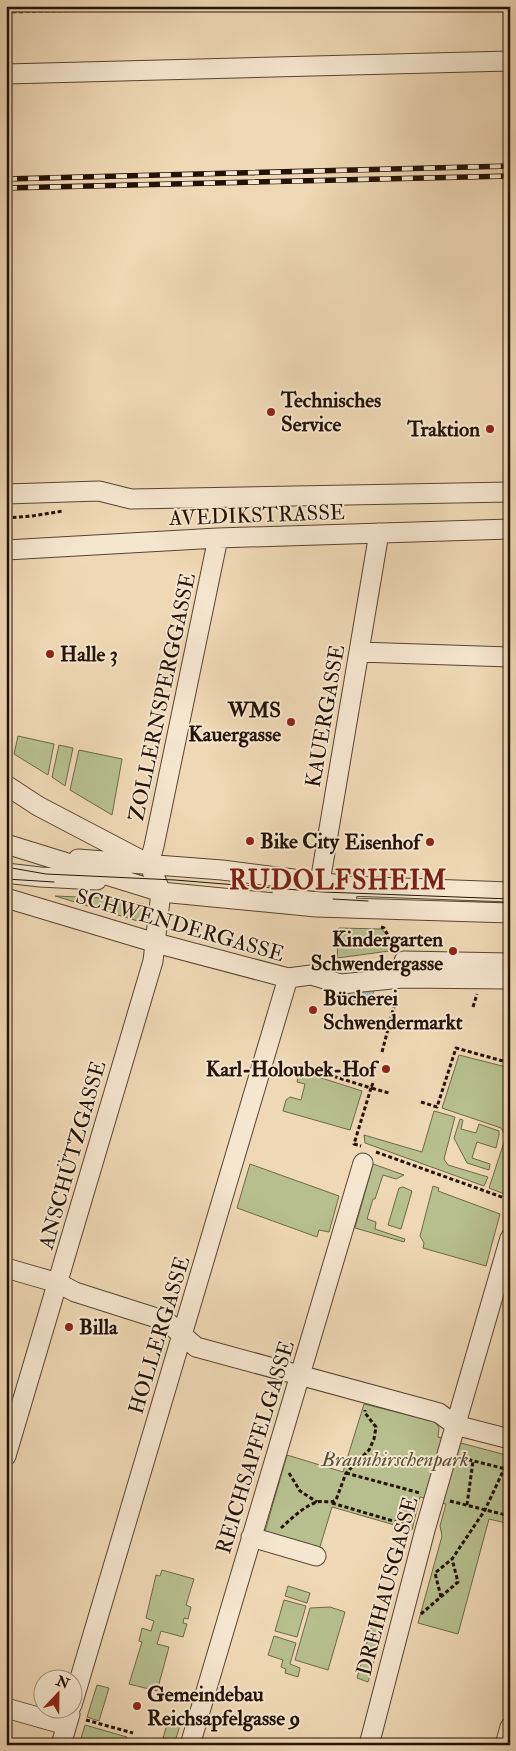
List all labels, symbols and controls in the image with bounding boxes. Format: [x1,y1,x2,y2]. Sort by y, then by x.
place label: Technisches Service [280,387,381,438]
marker: Technisches Service [265,406,277,418]
place label: Traktion [406,416,480,443]
marker: Traktion [484,423,496,435]
street label: AVEDIKSTRASSE [168,499,345,532]
street label: ZOLLERNSPERGGASSE [123,571,202,824]
place label: Halle 3 [60,641,118,668]
street label: KAUERGASSE [300,643,351,789]
marker: Halle 3 [44,648,56,660]
place label: WMS Kauergasse [188,697,281,748]
marker: WMS Kauergasse [285,716,297,728]
place label: Bike City [260,828,340,855]
place label: Eisenhof [345,829,423,856]
marker: Bike City [244,835,256,847]
marker: Eisenhof [424,836,436,848]
district label: RUDOLFSHEIM [229,865,447,897]
street label: SCHWENDERGASSE [72,883,287,968]
place label: Kindergarten Schwendergasse [311,926,443,977]
marker: Kindergarten Schwendergasse [447,945,459,957]
place label: Bücherei Schwendermarkt [323,985,463,1036]
marker: Bücherei Schwendermarkt [307,1004,319,1016]
place label: Karl-Holoubek-Hof [206,1056,379,1083]
street label: ANSCHÜTZGASSE [32,1058,112,1253]
marker: Karl-Holoubek-Hof [380,1063,392,1075]
street label: HOLLERGASSE [123,1253,196,1417]
place label: Billa [79,1314,119,1341]
marker: Billa [63,1321,75,1333]
street label: REICHSAPFELGASSE [210,1337,301,1557]
park label: Braunhirschenpark [320,1446,469,1473]
street label: DREIHAUSGASSE [351,1494,424,1679]
north arrow [32,1668,82,1718]
text: N [53,1672,72,1693]
place label: Gemeindebau Reichsapfelgasse 9 [147,1681,300,1732]
marker: Gemeindebau Reichsapfelgasse 9 [131,1700,143,1712]

